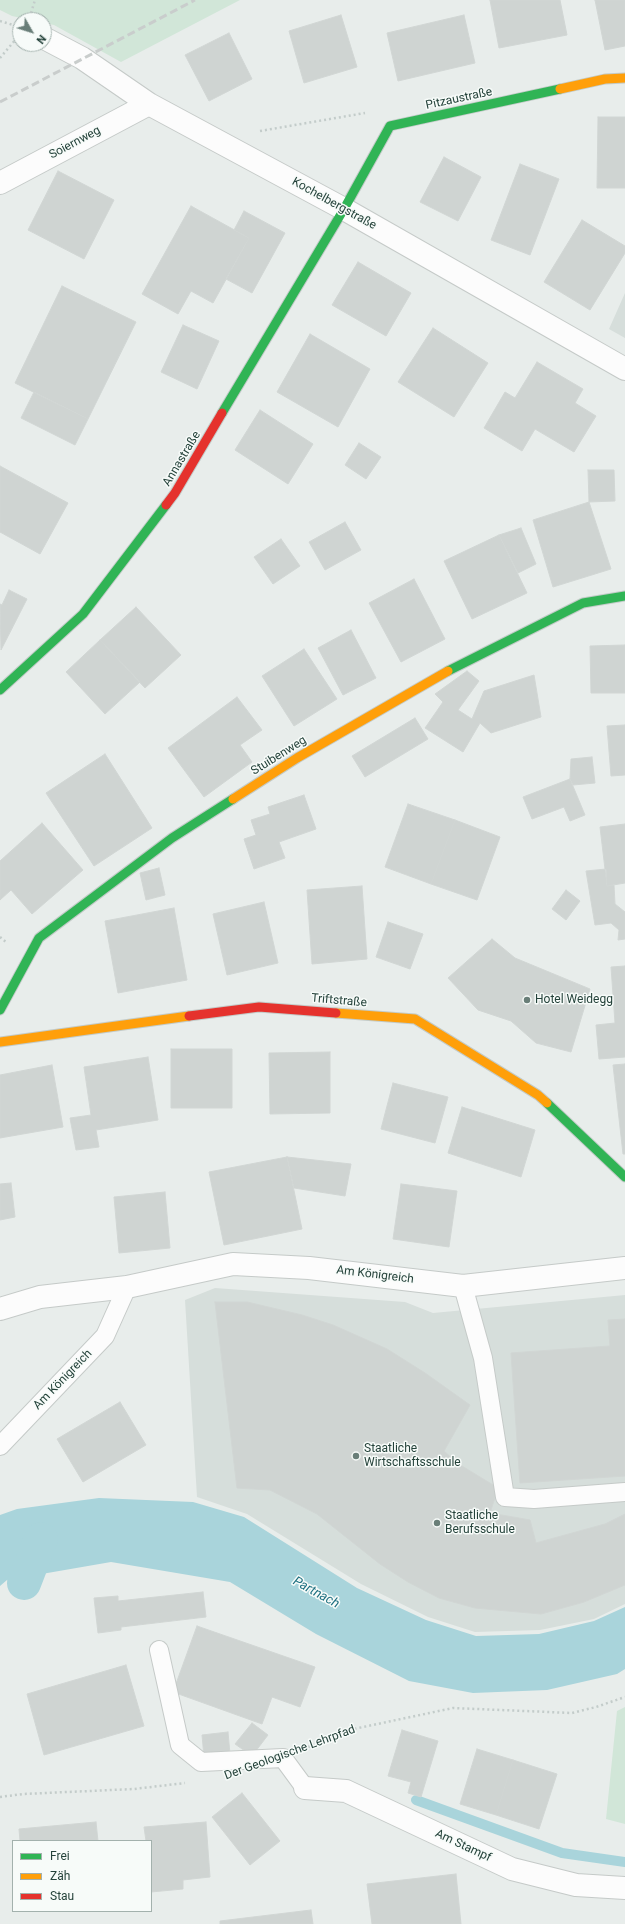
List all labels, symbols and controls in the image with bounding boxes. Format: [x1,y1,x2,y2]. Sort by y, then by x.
north arrow [12,12,52,52]
text: N [33,32,48,46]
street label: Pitzaustraße [424,85,494,113]
street label: Soiernweg [47,123,103,163]
street label: Kochelbergstraße [289,175,379,233]
street label: Annastraße [160,429,204,489]
street label: Stuibenweg [249,733,309,779]
street label: Triftstraße [311,991,367,1011]
place label: Hotel Weidegg [535,993,613,1007]
marker: Hotel Weidegg [522,995,532,1005]
street label: Am Königreich [335,1263,415,1287]
street label: Am Königreich [31,1347,95,1413]
place label: Staatliche Wirtschaftsschule [364,1442,461,1470]
marker: Staatliche Wirtschaftsschule [351,1451,361,1461]
place label: Staatliche Berufsschule [445,1509,515,1537]
marker: Staatliche Berufsschule [432,1518,442,1528]
water label: Partnach [290,1574,342,1612]
street label: Der Geologische Lehrpfad [223,1723,357,1783]
street label: Am Stampf [433,1827,493,1865]
legend [12,1840,152,1912]
text: Frei [50,1849,70,1863]
text: Zäh [50,1869,70,1883]
text: Stau [50,1889,74,1903]

